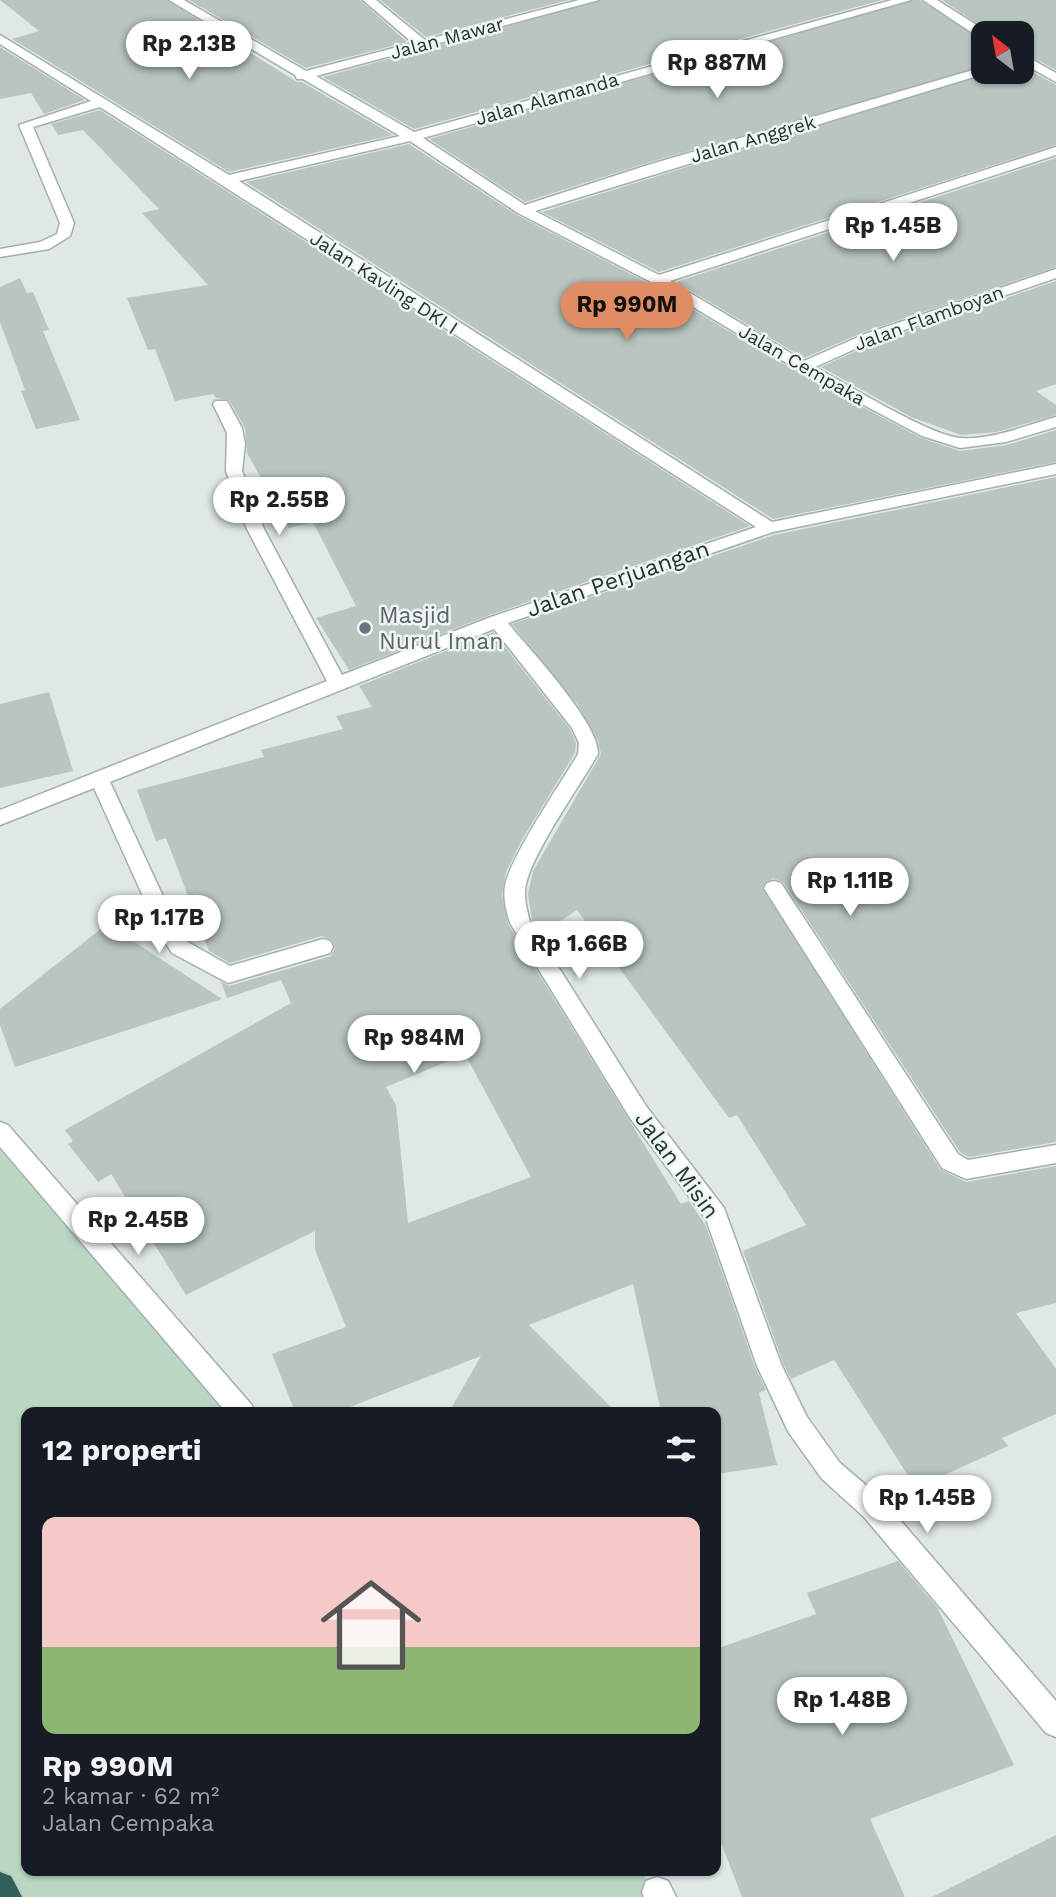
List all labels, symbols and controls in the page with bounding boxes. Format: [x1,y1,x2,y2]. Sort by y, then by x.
street label: Jalan Mawar [388,12,507,64]
north arrow [971,21,1034,84]
map controls [971,21,1034,84]
pin: Rp 2.13B [117,22,261,81]
text: Rp 2.13B [142,30,236,57]
pin: Rp 887M [652,41,782,100]
text: Rp 887M [667,49,767,76]
street label: Jalan Alamanda [473,68,621,130]
street label: Jalan Anggrek [688,110,818,168]
pin: Rp 1.45B [821,204,965,263]
text: Rp 1.45B [844,212,942,239]
street label: Jalan Kavling DKI I [306,227,462,339]
street label: Jalan Flamboyan [851,280,1007,356]
pin: Rp 990M [562,282,692,342]
text: Rp 990M [577,291,677,318]
street label: Jalan Cempaka [735,320,869,411]
pin: Rp 2.55B [207,477,351,537]
text: Rp 2.55B [229,486,329,513]
street label: Jalan Perjuangan [523,535,713,623]
place label: Masjid Nurul Iman [379,602,503,655]
marker: Masjid Nurul Iman [357,620,373,636]
pin: Rp 1.11B [778,858,922,918]
text: Rp 1.11B [807,867,893,894]
pin: Rp 1.17B [87,895,231,955]
text: Rp 1.17B [114,904,204,931]
pin: Rp 1.66B [507,922,651,981]
text: Rp 1.66B [530,930,628,957]
pin: Rp 984M [349,1016,479,1075]
text: Rp 984M [363,1024,465,1051]
street label: Jalan Misin [629,1106,725,1224]
pin: Rp 2.45B [66,1198,210,1257]
text: Rp 2.45B [87,1206,189,1233]
icon: filters [662,1430,700,1468]
text: 12 properti [42,1432,201,1467]
pin: Rp 1.45B [855,1476,999,1535]
text: Rp 1.45B [878,1484,976,1511]
icon: home [308,1562,434,1688]
pin: Rp 1.48B [770,1678,914,1737]
text: Rp 1.48B [793,1686,891,1713]
text: Rp 990M [42,1748,174,1783]
text: 2 kamar · 62 m² [42,1783,219,1810]
text: Jalan Cempaka [42,1810,214,1837]

